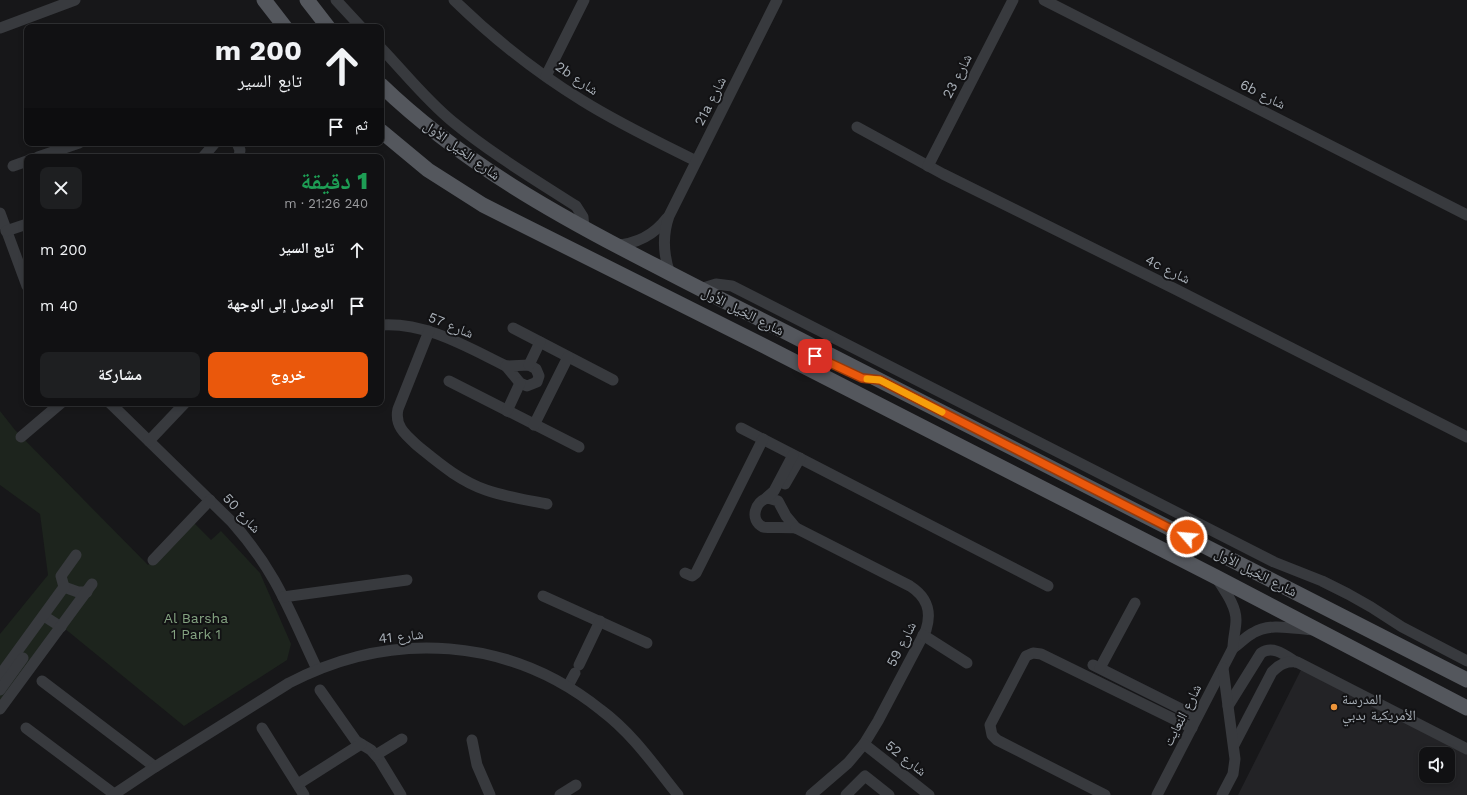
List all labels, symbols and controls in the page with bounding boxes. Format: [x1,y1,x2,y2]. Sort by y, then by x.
text: 200 m [215,34,302,67]
icon: ahead [316,40,368,92]
street label: شارع 23 [939,51,977,102]
street label: 2b شارع [551,58,602,100]
text: تابع السير [238,70,302,91]
street label: 21a شارع [691,74,731,129]
street label: 6b شارع [1237,76,1288,114]
icon: arrive [325,116,347,138]
text: ثم [355,116,368,134]
street label: شارع الخيل الأول [419,117,503,185]
button: close [40,167,82,209]
text: 1 دقيقة [300,167,368,195]
text: 240 m · 21:26 [284,196,368,211]
text: تابع السير [280,239,334,257]
icon: ahead [346,239,368,261]
text: 200 m [40,241,87,259]
street label: 4c شارع [1142,251,1193,288]
street label: شارع الخيل الأول [698,283,787,340]
text: الوصول إلى الوجهة [227,295,334,313]
icon: arrive [346,295,368,317]
text: 40 m [40,297,78,315]
street label: شارع 57 [425,309,476,343]
pin [798,339,832,373]
icon: arrive [804,345,826,367]
button: مشاركة [40,352,200,398]
button: خروج [208,352,368,398]
street label: شارع 50 [218,490,264,537]
position arrow [1166,516,1208,558]
street label: شارع الخيل الأول [1211,544,1300,601]
park label: Al Barsha 1 Park 1 [164,610,228,642]
street label: شارع 59 [883,619,921,670]
street label: شارع 41 [378,626,425,648]
street label: شارع النعايت [1160,681,1206,750]
place label: المدرسة الأمريكية بدبي [1342,691,1416,727]
marker: المدرسة الأمريكية بدبي [1329,702,1339,712]
street label: شارع 52 [881,737,930,781]
map controls [1419,747,1455,783]
button: sound [1419,747,1455,783]

